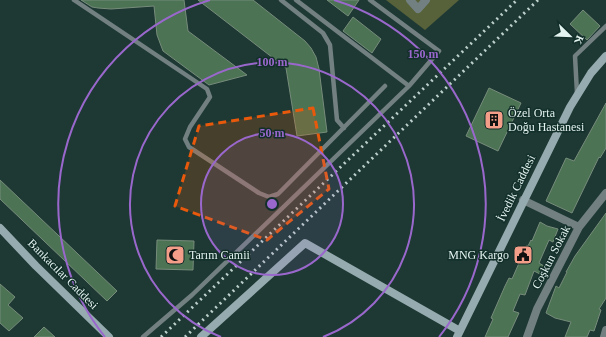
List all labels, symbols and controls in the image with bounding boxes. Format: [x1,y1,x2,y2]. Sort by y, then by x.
north arrow [550,16,590,56]
text: K [572,34,586,47]
text: 150 m [408,47,439,61]
text: 100 m [257,55,288,69]
place label: Özel Orta Doğu Hastanesi [508,106,585,134]
building icon: Özel Orta Doğu Hastanesi [483,109,505,131]
text: 50 m [260,126,285,140]
street label: İvedik Caddesi [494,152,538,224]
centre of rings [265,197,279,211]
street label: Coşkun Sokak [529,223,573,291]
street label: Bankacılar Caddesi [25,236,102,313]
mosque icon: Tarım Camii [164,244,186,266]
public building icon: MNG Kargo [512,244,534,266]
place label: Tarım Camii [189,248,250,262]
place label: MNG Kargo [448,248,509,262]

